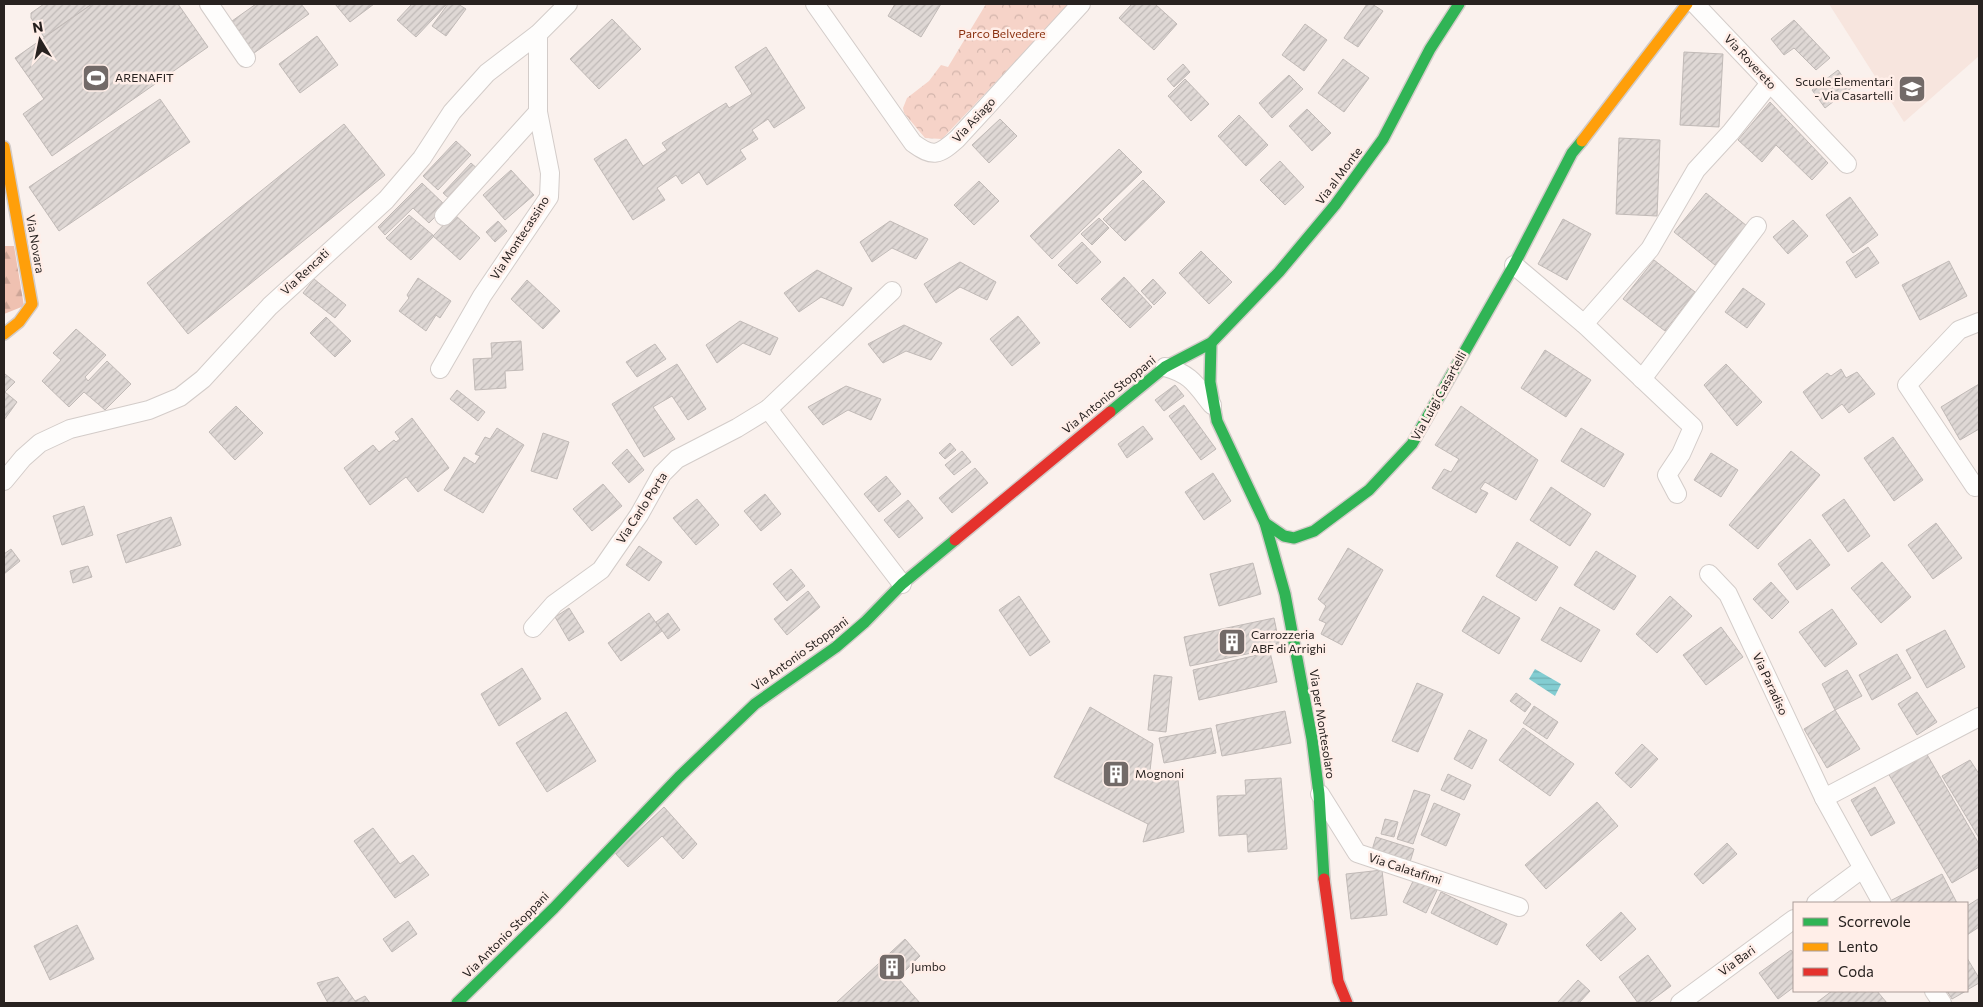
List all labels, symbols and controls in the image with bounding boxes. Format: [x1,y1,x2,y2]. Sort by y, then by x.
north arrow [15,15,65,65]
text: N [31,17,44,36]
park label: Parco Belvedere [958,26,1046,40]
street label: Via Rovereto [1722,31,1780,92]
sports icon: ARENAFIT [81,63,111,93]
place label: ARENAFIT [115,70,174,84]
place label: Scuole Elementari - Via Casartelli [1795,74,1893,102]
school or university icon: Scuole Elementari - Via Casartelli [1897,74,1927,104]
street label: Via Asiago [949,94,998,145]
street label: Via al Monte [1312,144,1364,207]
street label: Via Montecassino [487,193,551,282]
street label: Via Novara [24,213,48,274]
street label: Via Rencati [277,245,331,297]
street label: Via Luigi Casartelli [1408,348,1468,443]
street label: Via Antonio Stoppani [1059,352,1158,436]
street label: Via Carlo Porta [613,469,669,546]
street label: Via Antonio Stoppani [748,613,850,693]
building icon: Carrozzeria ABF di Arrighi [1217,627,1247,657]
place label: Carrozzeria ABF di Arrighi [1251,627,1326,655]
street label: Via Paradiso [1750,650,1791,717]
street label: Via per Montesolaro [1307,668,1339,780]
building icon: Mognoni [1101,759,1131,789]
place label: Mognoni [1135,766,1184,780]
street label: Via Calatafimi [1367,850,1444,886]
street label: Via Antonio Stoppani [459,888,551,980]
legend [1793,902,1968,992]
text: Scorrevole [1838,912,1911,930]
text: Lento [1838,937,1878,955]
street label: Via Bari [1715,942,1757,978]
building icon: Jumbo [877,952,907,982]
place label: Jumbo [911,959,946,974]
text: Coda [1838,962,1874,980]

